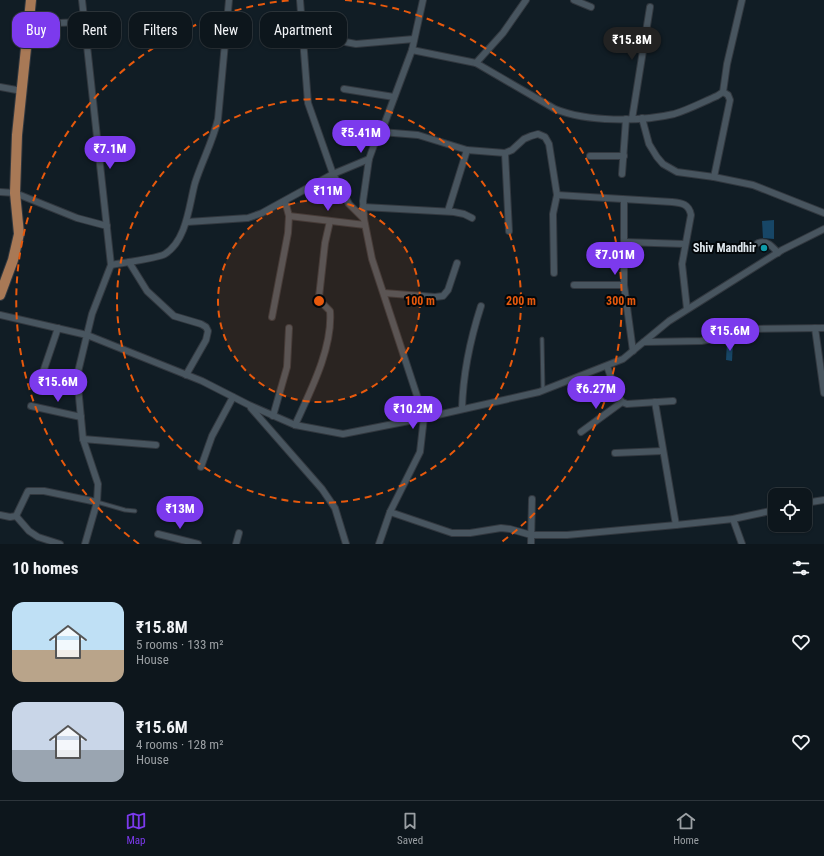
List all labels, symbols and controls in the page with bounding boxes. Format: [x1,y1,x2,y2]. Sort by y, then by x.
chip: Buy [12,12,60,48]
chip: Rent [68,12,121,48]
chip: Filters [129,12,192,48]
chip: New [200,12,252,48]
chip: Apartment [260,12,347,48]
pin: ₹15.8M [599,27,665,61]
text: ₹15.8M [612,32,652,47]
pin: ₹5.41M [328,120,394,154]
text: ₹5.41M [341,125,381,140]
pin: ₹7.1M [82,136,138,170]
text: ₹7.1M [94,141,126,156]
pin: ₹11M [304,178,352,212]
text: ₹11M [313,183,343,198]
place label: Shiv Mandhir [693,241,756,255]
pin: ₹7.01M [582,242,648,276]
marker: Shiv Mandhir [759,243,769,253]
text: ₹7.01M [595,247,635,262]
centre of rings [312,294,326,308]
text: 100 m [405,294,435,308]
text: 200 m [506,294,536,308]
text: 300 m [606,294,636,308]
pin: ₹15.6M [697,318,763,352]
text: ₹15.6M [710,323,750,338]
pin: ₹15.6M [25,369,91,403]
text: ₹15.6M [38,374,78,389]
pin: ₹6.27M [563,376,629,410]
text: ₹6.27M [576,381,616,396]
pin: ₹10.2M [380,396,446,430]
text: ₹10.2M [393,401,433,416]
map controls [768,488,812,532]
button: locate [768,488,812,532]
pin: ₹13M [156,496,204,530]
text: ₹13M [165,501,195,516]
icon: filters [790,557,812,579]
text: 10 homes [12,558,78,578]
text: ₹15.8M [136,617,188,637]
icon: home [44,618,92,666]
icon: heart [790,631,812,653]
text: 5 rooms · 133 m² [136,637,223,652]
text: House [136,652,169,667]
text: ₹15.6M [136,717,188,737]
icon: home [44,718,92,766]
icon: heart [790,731,812,753]
text: 4 rooms · 128 m² [136,737,223,752]
text: House [136,752,169,767]
tab: Map [125,810,147,847]
tab: Saved [397,810,423,847]
tab: Home [673,810,699,847]

